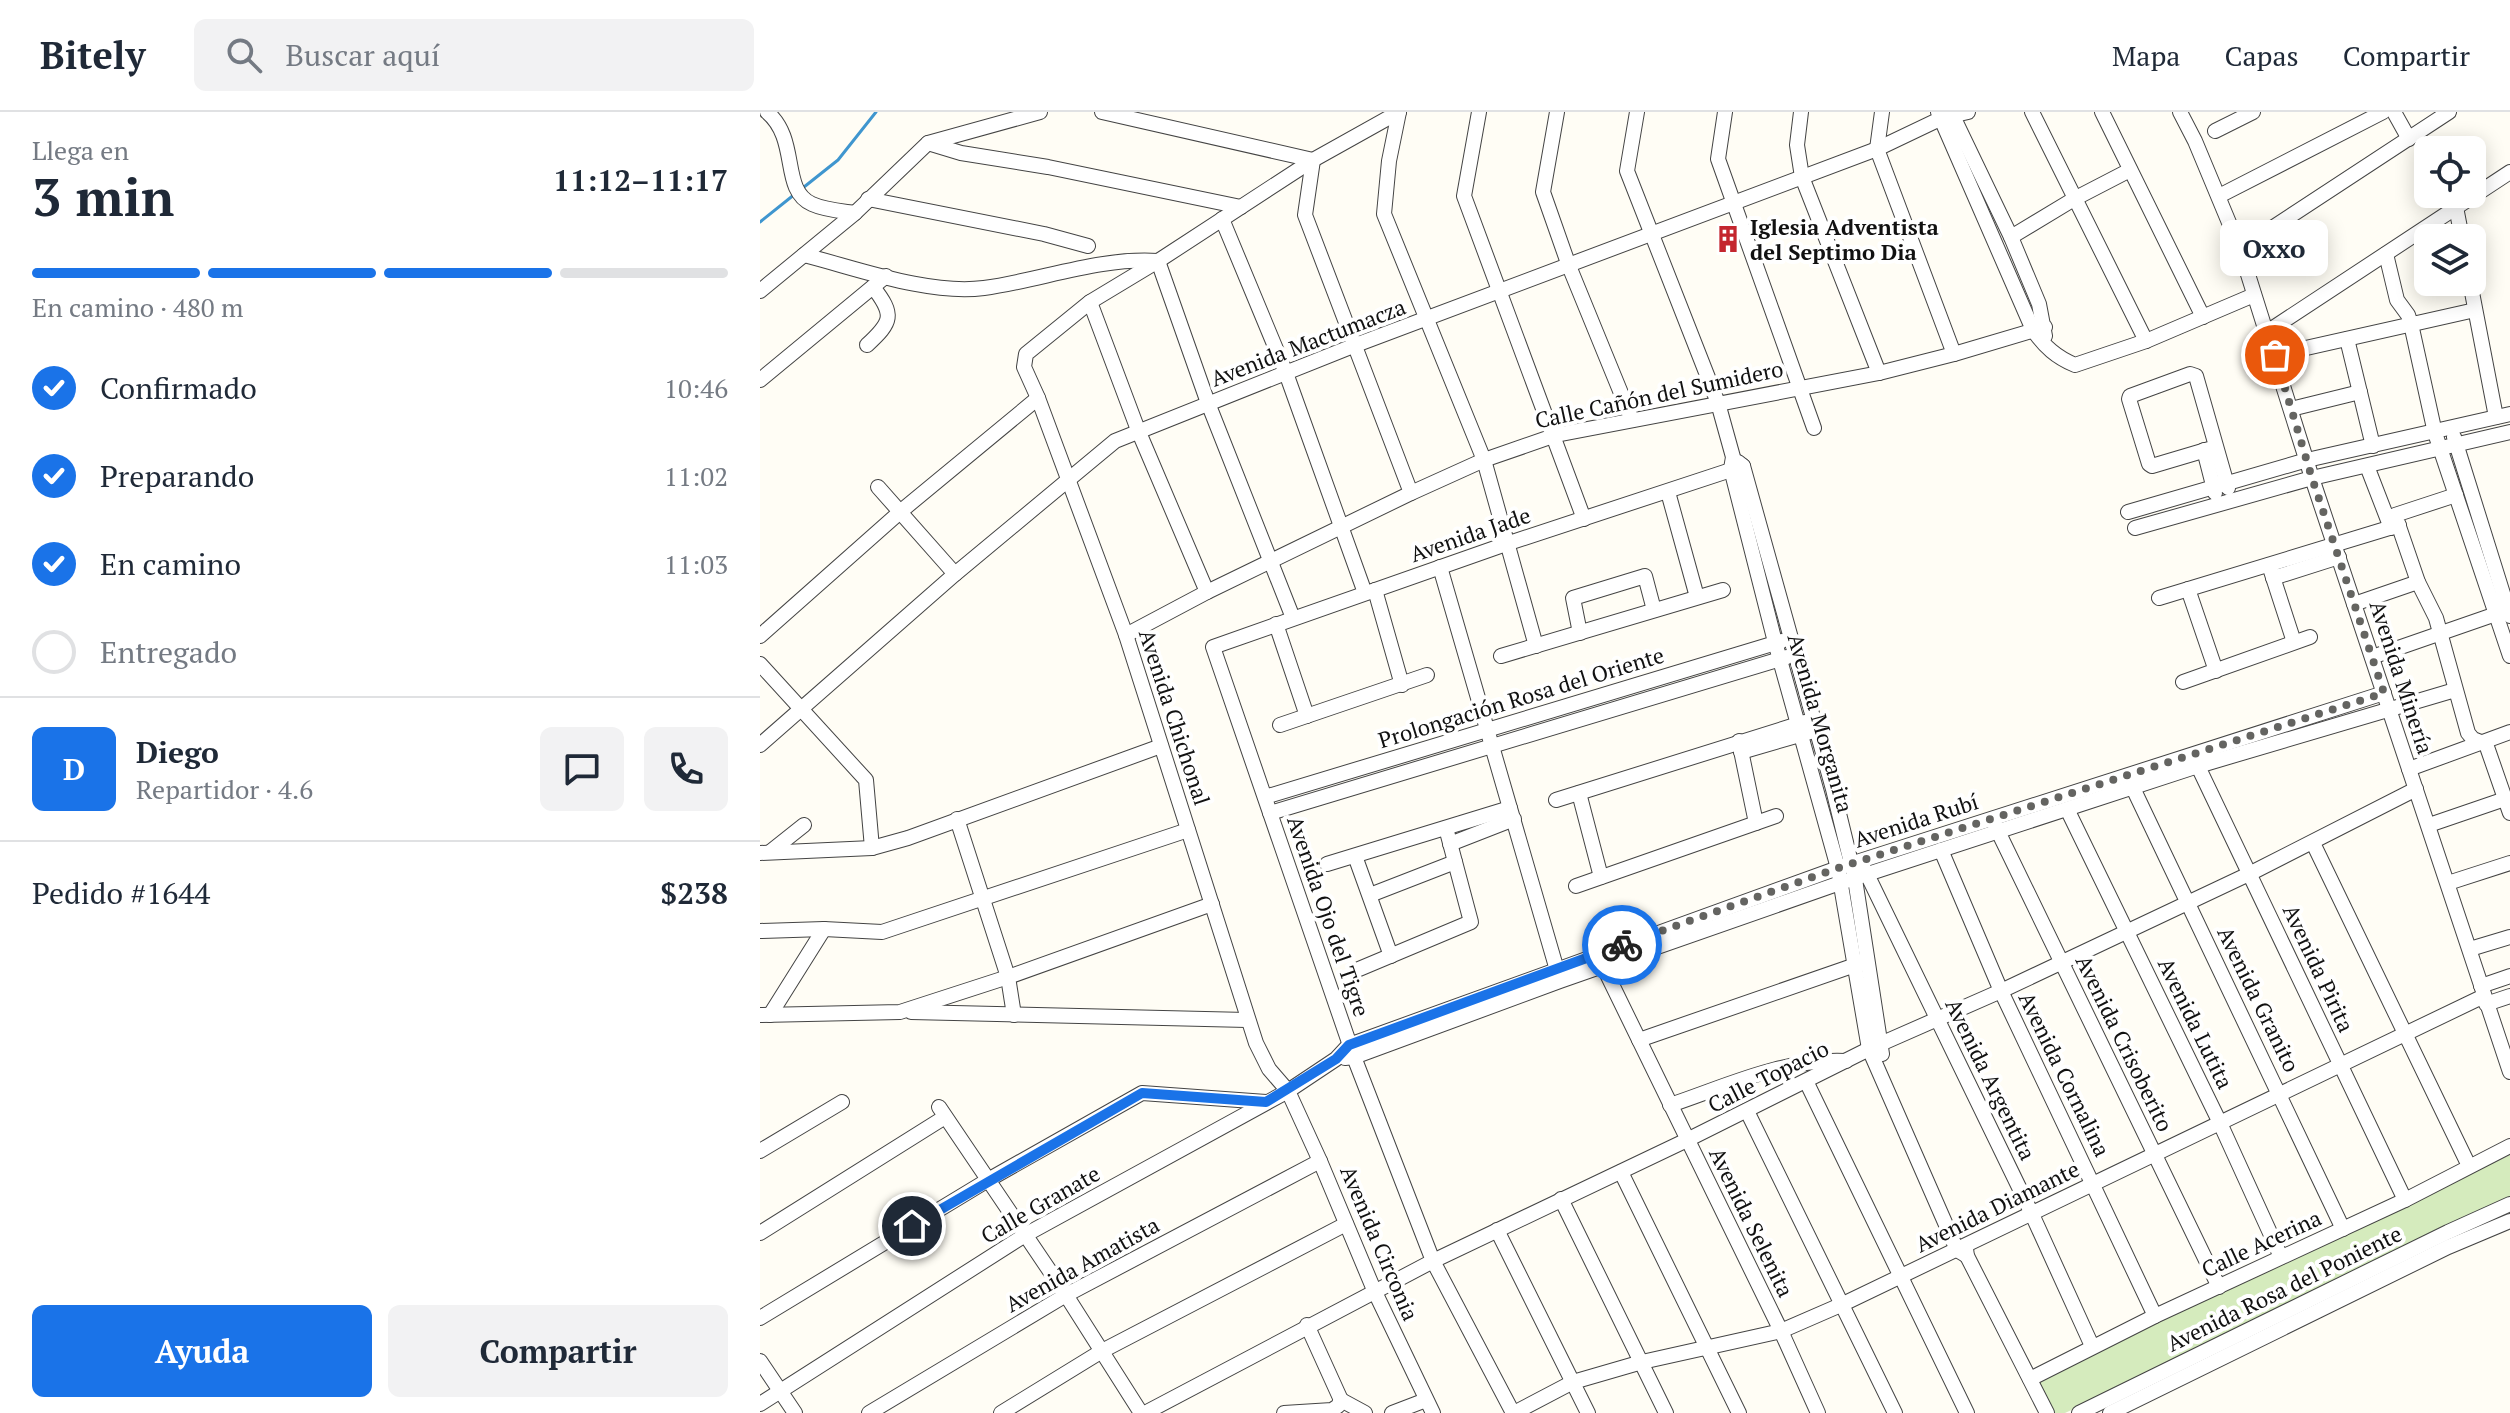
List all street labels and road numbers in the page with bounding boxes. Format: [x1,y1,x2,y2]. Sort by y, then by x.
street label: Avenida Mactumacza [1206,291,1410,393]
street label: Calle Cañón del Sumidero [1532,354,1786,434]
street label: Avenida Jade [1406,500,1534,568]
street label: Avenida Minería [2364,597,2440,757]
street label: Avenida Chichonal [1133,625,1217,809]
street label: Avenida Morganita [1782,630,1860,816]
street label: Prolongación Rosa del Oriente [1375,640,1667,754]
street label: Avenida Rubí [1850,786,1982,854]
street label: Avenida Ojo del Tigre [1281,812,1377,1020]
street label: Avenida Pirita [2277,899,2361,1037]
street label: Avenida Granito [2211,921,2307,1077]
street label: Avenida Crisoberito [2070,950,2180,1136]
street label: Avenida Lutita [2152,953,2240,1093]
street label: Avenida Cornalina [2013,987,2117,1161]
street label: Avenida Argentita [1939,993,2043,1165]
street label: Calle Topacio [1703,1033,1833,1119]
street label: Avenida Selenita [1703,1142,1801,1302]
street label: Avenida Diamante [1910,1154,2084,1258]
street label: Calle Granate [975,1158,1105,1250]
street label: Avenida Circonia [1334,1161,1426,1325]
street label: Calle Acerina [2196,1203,2326,1283]
street label: Avenida Amatista [1000,1210,1164,1318]
street label: Avenida Rosa del Poniente [2162,1218,2406,1358]

